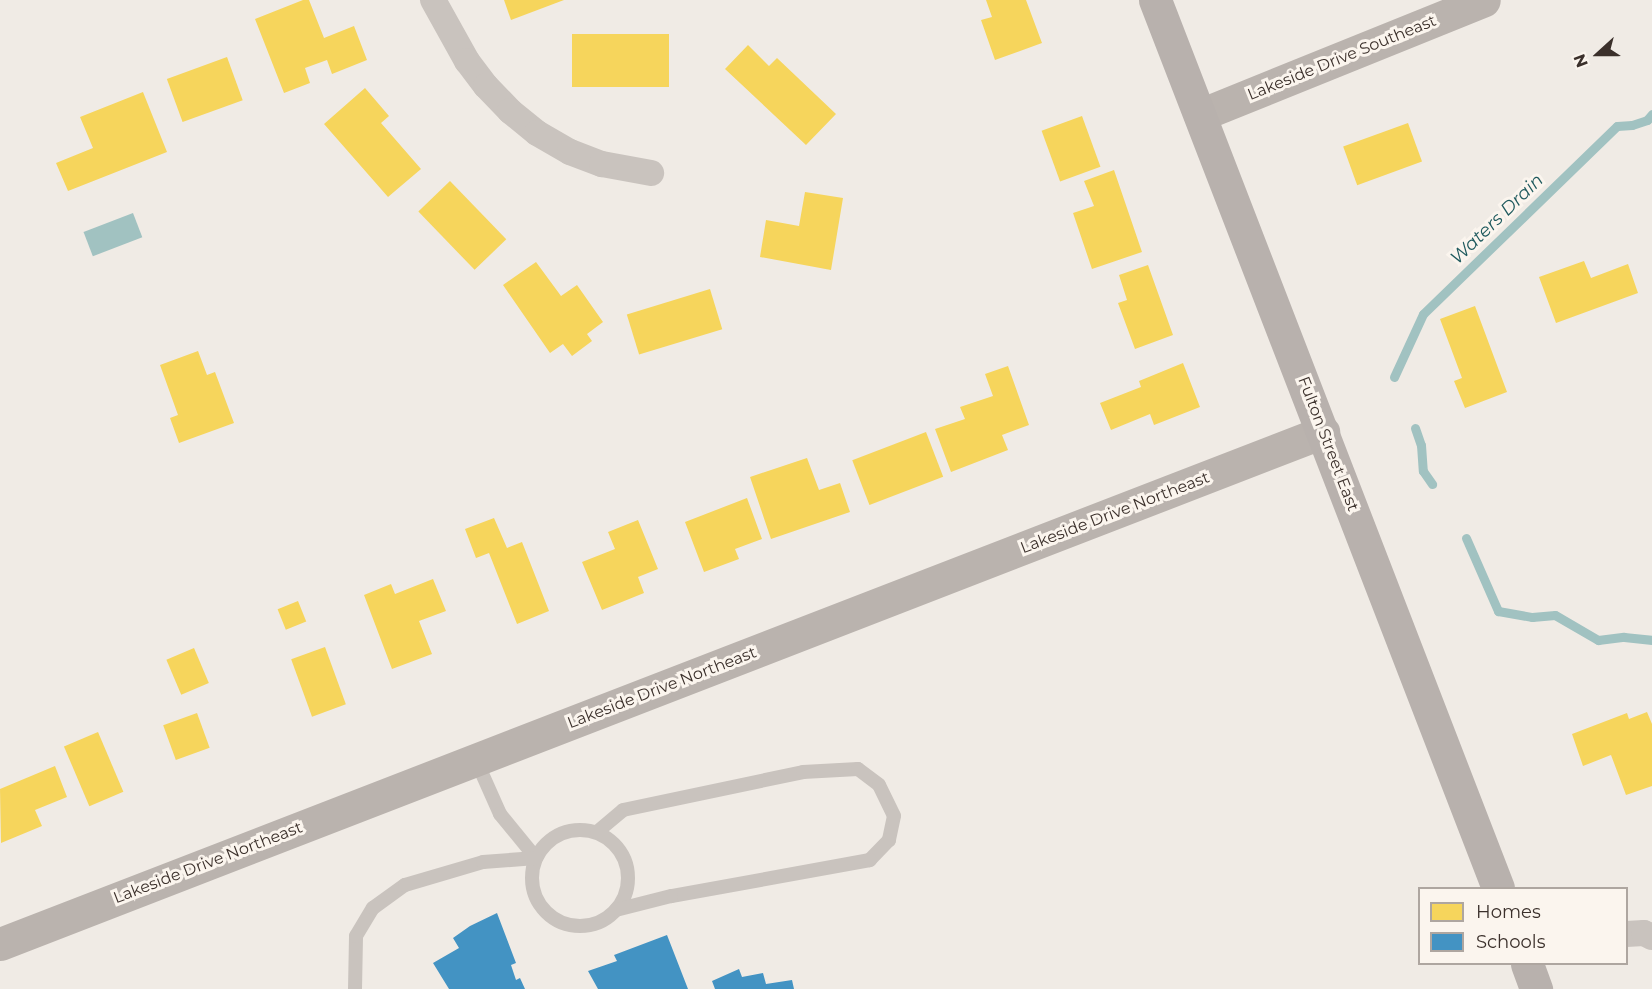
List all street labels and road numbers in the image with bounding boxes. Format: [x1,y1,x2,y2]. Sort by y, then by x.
street label: Lakeside Drive Southeast [1245,11,1439,105]
street label: Fulton Street East [1293,374,1363,514]
street label: Lakeside Drive Northeast [1018,468,1212,558]
street label: Lakeside Drive Northeast [565,643,759,733]
street label: Lakeside Drive Northeast [111,818,305,908]

